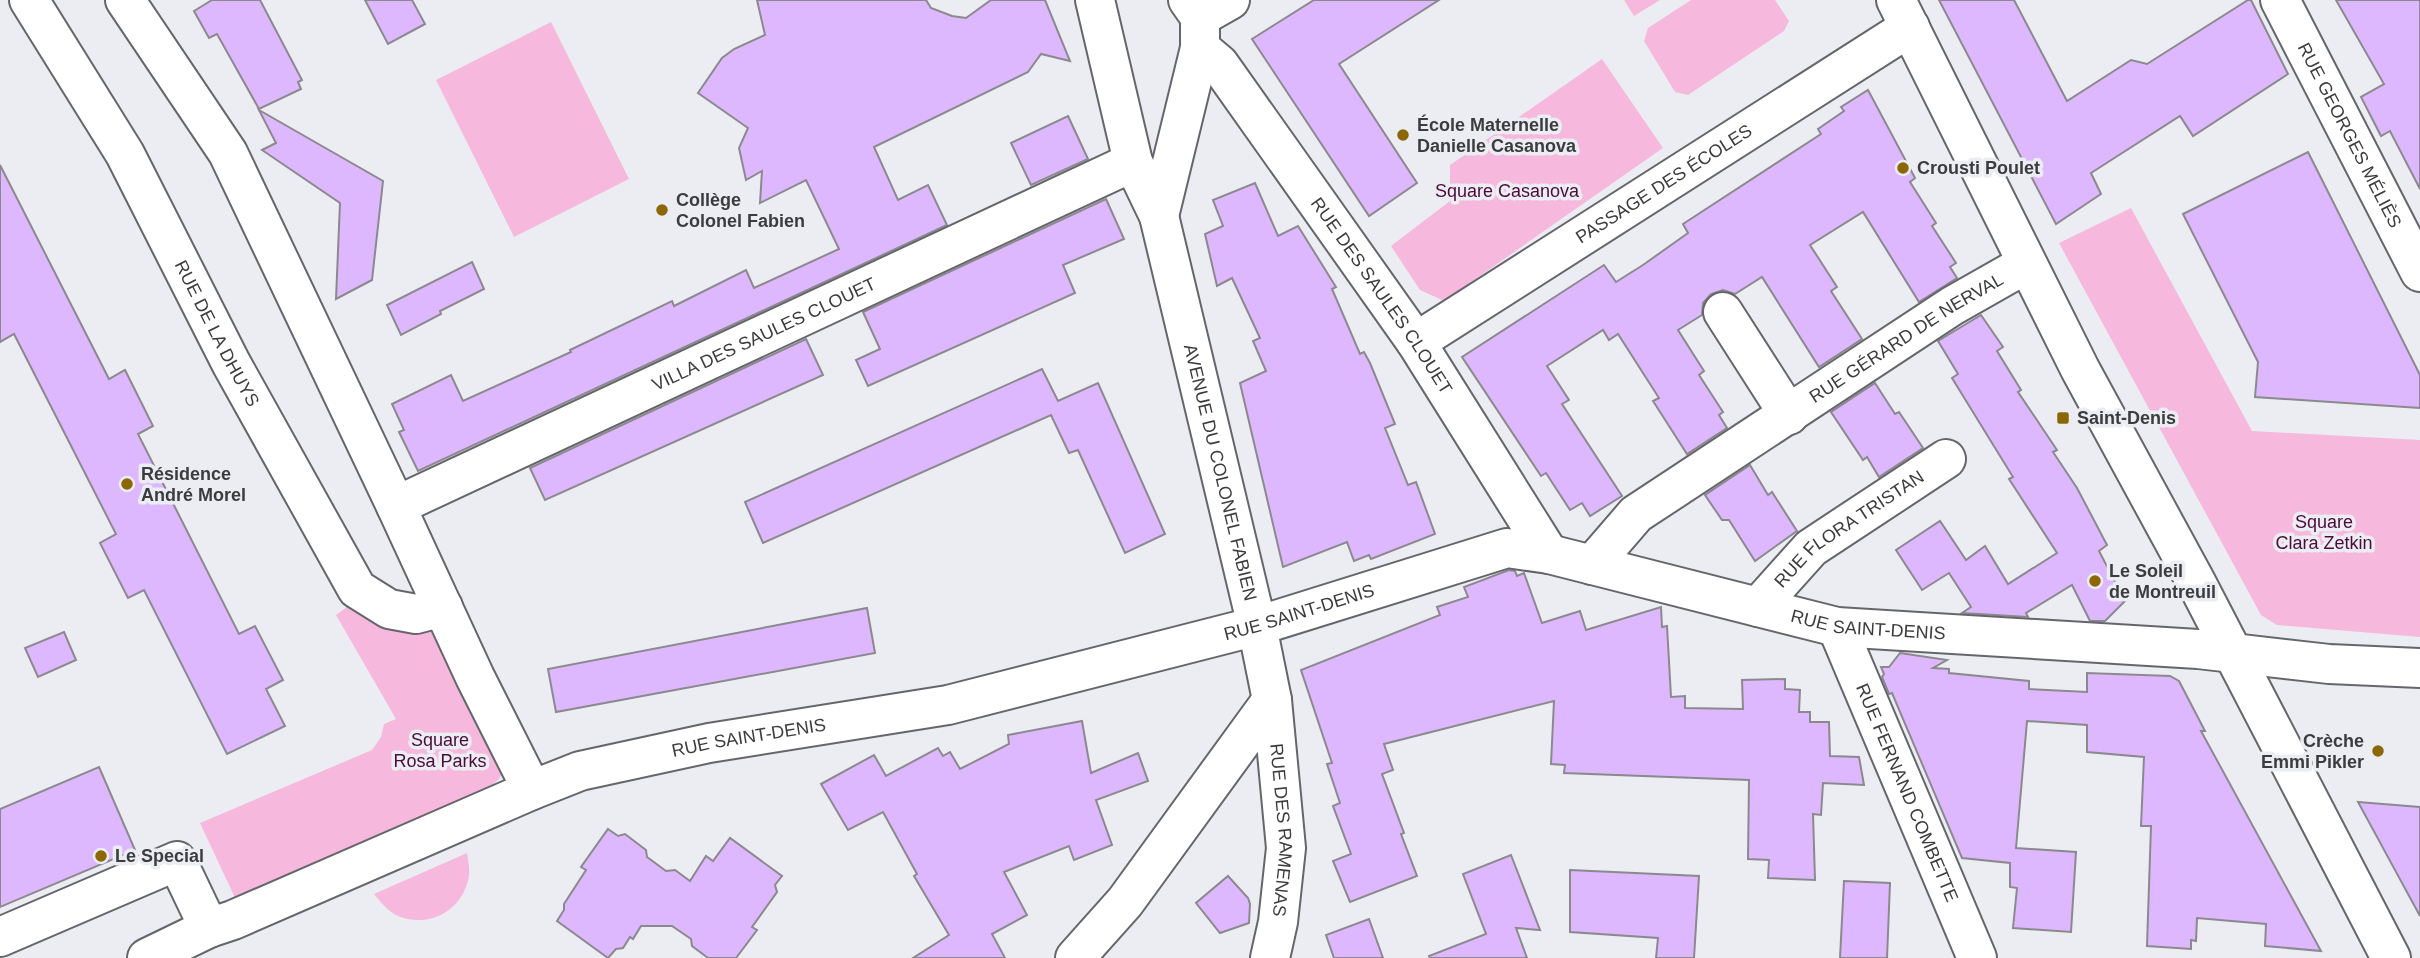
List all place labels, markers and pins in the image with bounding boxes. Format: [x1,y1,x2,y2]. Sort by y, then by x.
place label: École Maternelle Danielle Casanova [1417,114,1577,156]
marker: École Maternelle Danielle Casanova [1395,127,1411,143]
place label: Crousti Poulet [1917,158,2040,178]
marker: Crousti Poulet [1895,160,1911,176]
place label: Collège Colonel Fabien [676,190,805,231]
marker: Collège Colonel Fabien [654,202,670,218]
place label: Saint-Denis [2077,408,2176,428]
marker: Saint-Denis [2055,410,2071,426]
place label: Résidence André Morel [141,464,246,505]
marker: Résidence André Morel [119,476,135,492]
place label: Le Soleil de Montreuil [2109,561,2216,602]
marker: Le Soleil de Montreuil [2087,573,2103,589]
place label: Crèche Emmi Pikler [2261,731,2364,772]
marker: Crèche Emmi Pikler [2370,743,2386,759]
place label: Le Special [115,846,204,866]
marker: Le Special [93,848,109,864]

